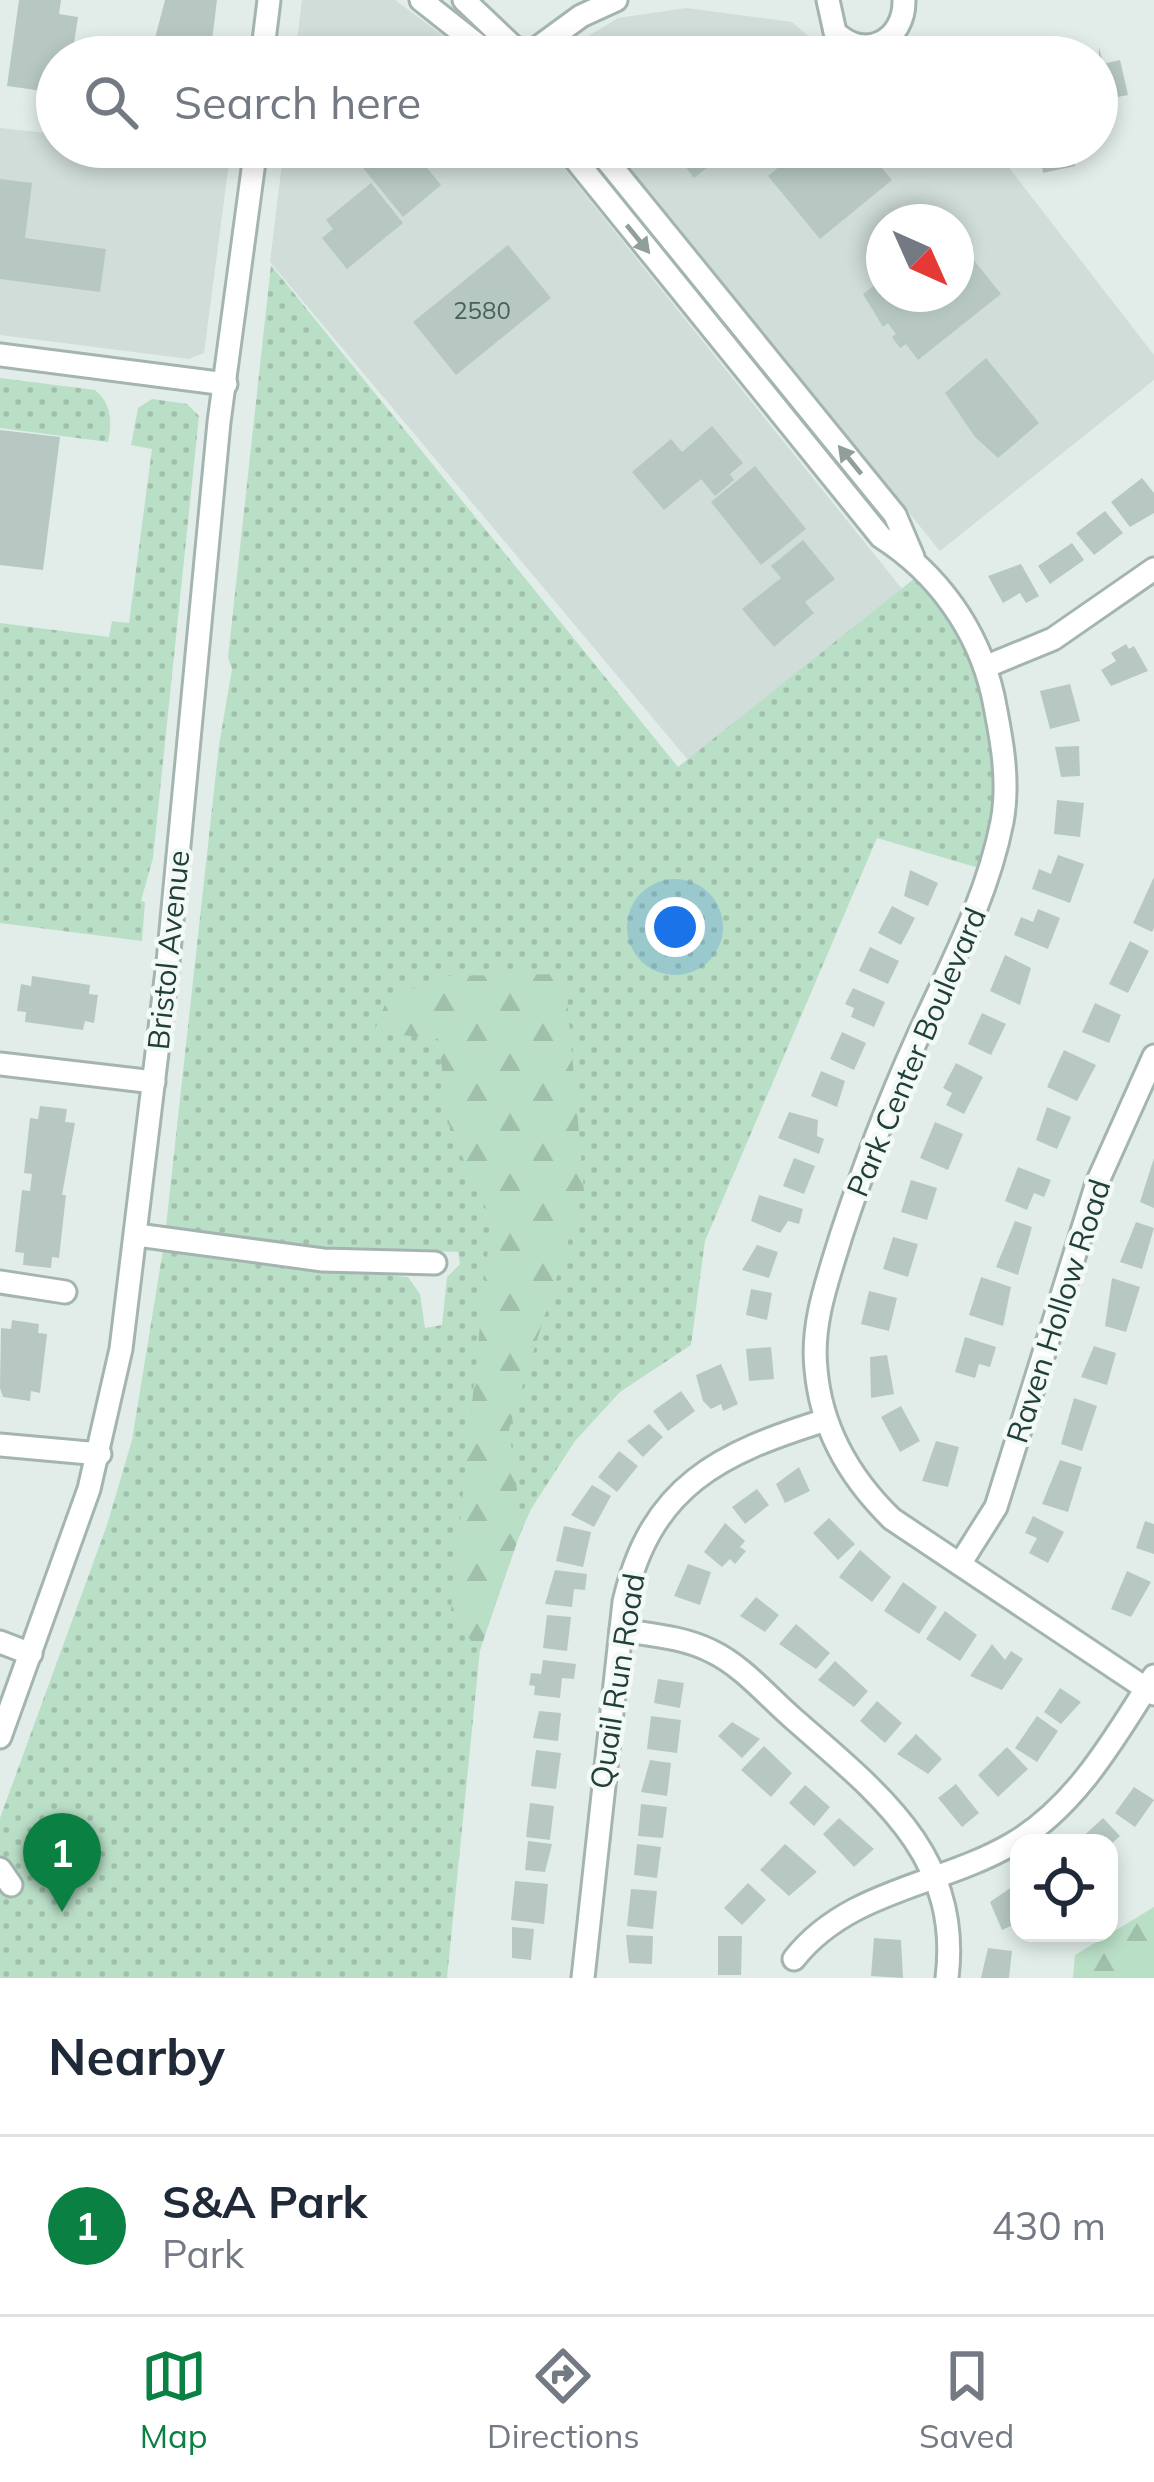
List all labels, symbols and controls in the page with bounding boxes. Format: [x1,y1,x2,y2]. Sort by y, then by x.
search box [36,36,1118,168]
icon: search [78,69,144,135]
text: Search here [174,74,421,130]
north arrow [866,204,974,312]
one-way arrow [625,223,650,254]
house number: 2580 [453,295,511,325]
one-way arrow [838,445,863,476]
street label: Bristol Avenue [139,849,197,1051]
your location [645,897,705,957]
street label: Park Center Boulevard [838,902,994,1202]
street label: Raven Hollow Road [997,1174,1119,1448]
street label: Quail Run Road [581,1571,653,1791]
pin: 1 [23,1813,101,1912]
map controls [1010,1834,1118,1942]
button: locate [1010,1834,1118,1942]
text: Nearby [48,2024,225,2088]
text: S&A Park [162,2173,367,2229]
text: 1 [75,2201,99,2250]
text: 430 m [991,2201,1106,2250]
text: Park [162,2229,244,2278]
tab: Map [140,2343,208,2456]
tab: Directions [487,2343,640,2456]
tab: Saved [919,2343,1014,2456]

